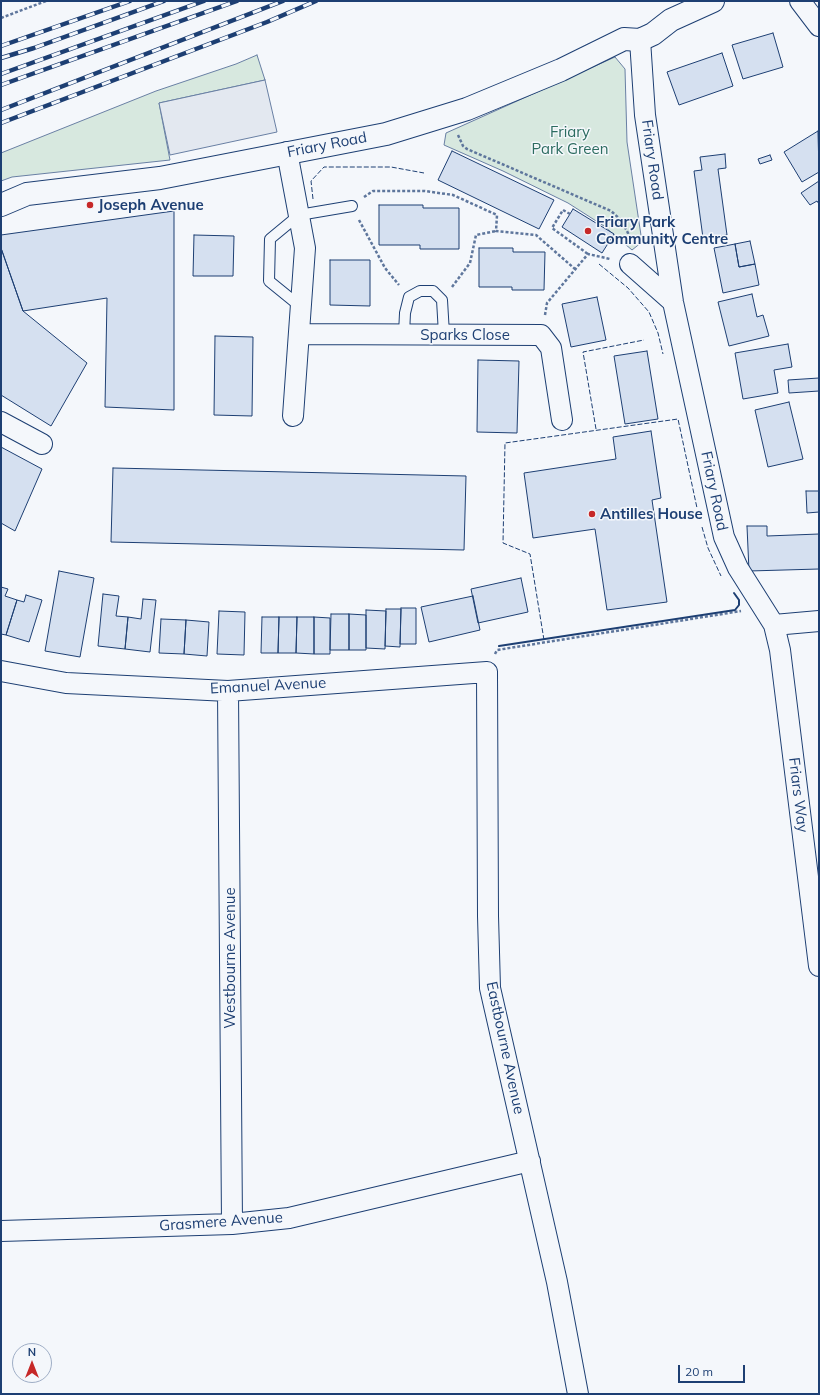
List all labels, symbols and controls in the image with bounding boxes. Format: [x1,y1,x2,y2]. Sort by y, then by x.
street label: Friary Road [637,119,667,201]
park label: Friary Park Green [532,123,608,158]
street label: Friary Road [286,128,368,162]
place label: Joseph Avenue [98,196,204,214]
marker: Joseph Avenue [85,200,95,210]
place label: Friary Park Community Centre [596,213,728,248]
marker: Friary Park Community Centre [583,226,593,236]
street label: Sparks Close [420,326,510,344]
street label: Friary Road [697,450,731,532]
place label: Antilles House [600,505,703,523]
marker: Antilles House [587,509,597,519]
street label: Emanuel Avenue [209,674,327,698]
street label: Friars Way [784,756,812,834]
street label: Westbourne Avenue [221,887,239,1029]
street label: Eastbourne Avenue [482,980,528,1116]
street label: Grasmere Avenue [159,1209,283,1235]
north arrow [12,1343,52,1383]
text: N [28,1345,36,1359]
scale bar [680,1357,747,1383]
text: 20 m [685,1364,713,1379]

